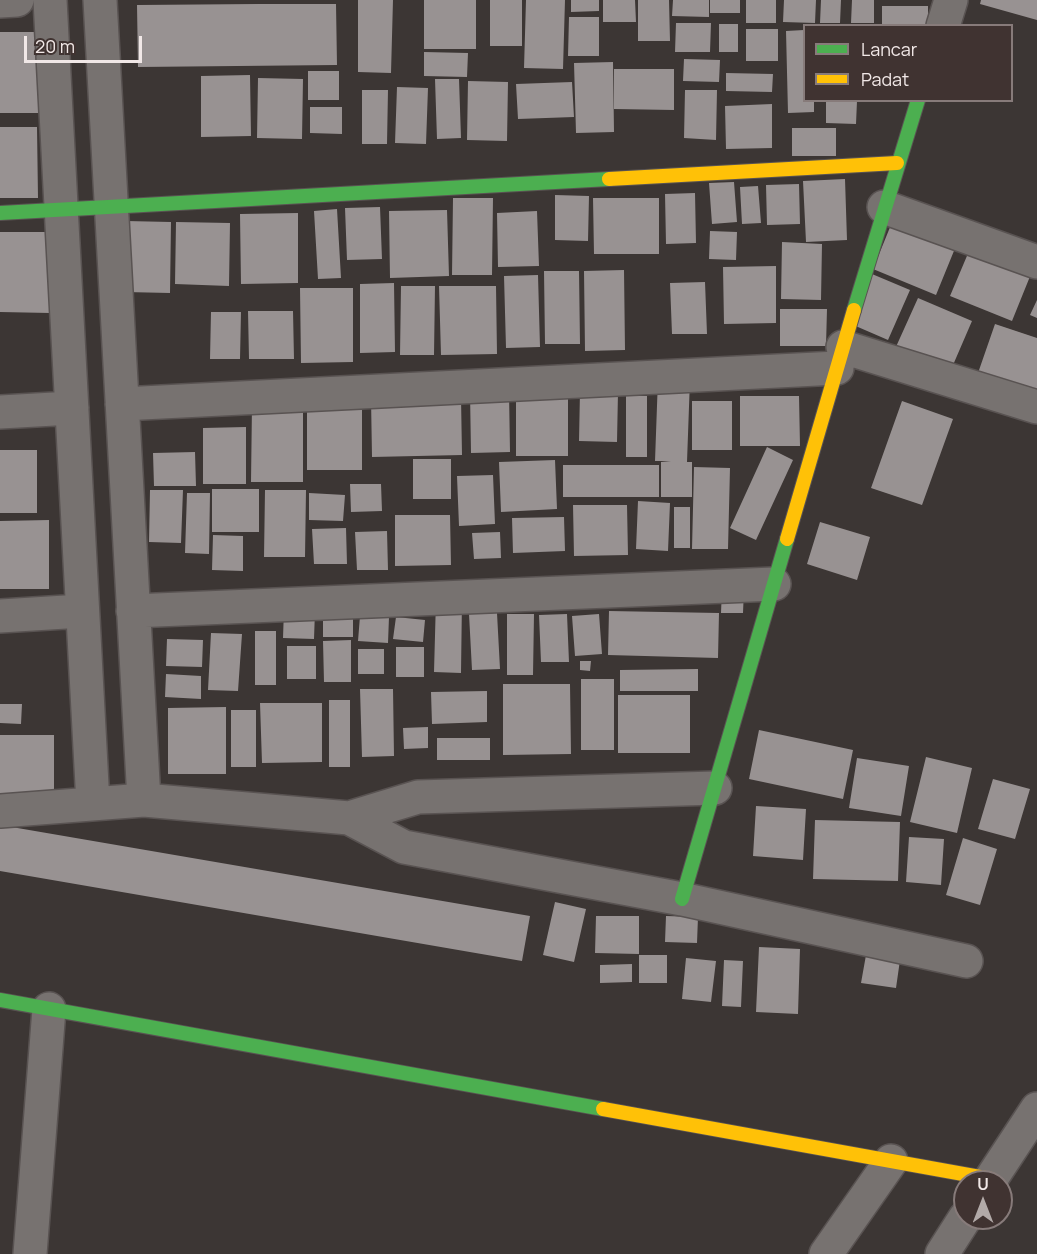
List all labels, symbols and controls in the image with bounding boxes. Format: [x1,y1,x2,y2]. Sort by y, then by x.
scale bar [27,24,146,62]
legend [803,24,1013,102]
text: 20 m [35,34,75,58]
text: Lancar [861,37,917,61]
text: Padat [861,67,909,91]
north arrow [953,1170,1013,1230]
text: U [977,1173,989,1195]

